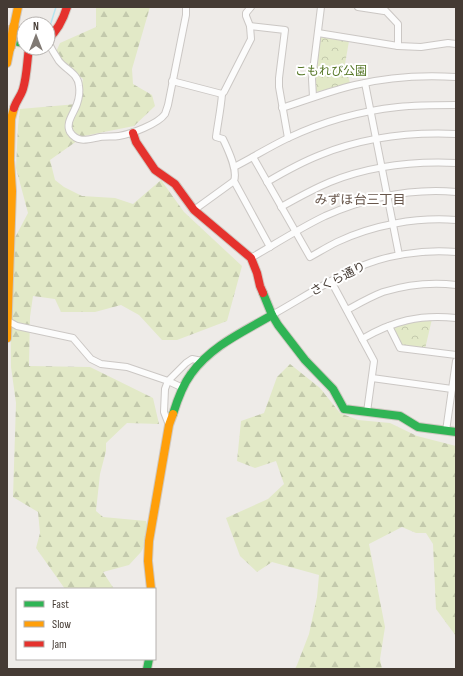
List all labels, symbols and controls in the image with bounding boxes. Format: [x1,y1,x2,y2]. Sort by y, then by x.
north arrow [16,16,56,56]
text: N [33,20,39,33]
park label: こもれび公園 [295,64,367,79]
district label: みずほ台三丁目 [314,192,406,208]
street label: さくら通り [308,259,368,299]
legend [16,588,156,660]
text: Fast [52,597,69,612]
text: Slow [52,617,71,632]
text: Jam [51,637,67,652]

